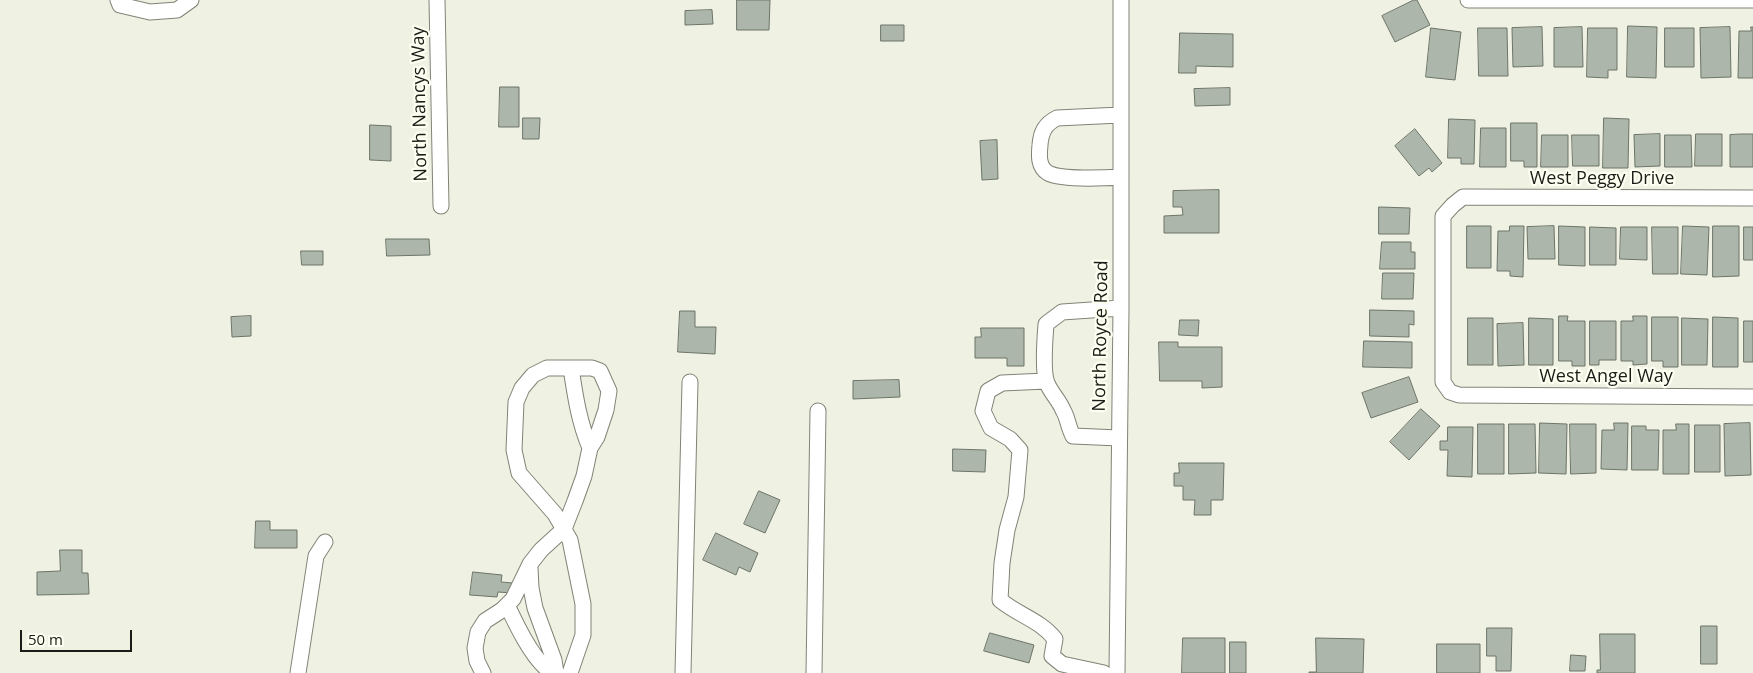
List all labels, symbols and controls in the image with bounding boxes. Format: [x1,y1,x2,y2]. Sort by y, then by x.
street label: North Nancys Way [408,26,432,182]
street label: West Peggy Drive [1530,168,1674,190]
street label: North Royce Road [1089,260,1113,412]
street label: West Angel Way [1539,366,1673,388]
scale bar [22,620,135,652]
text: 50 m [28,629,63,649]

